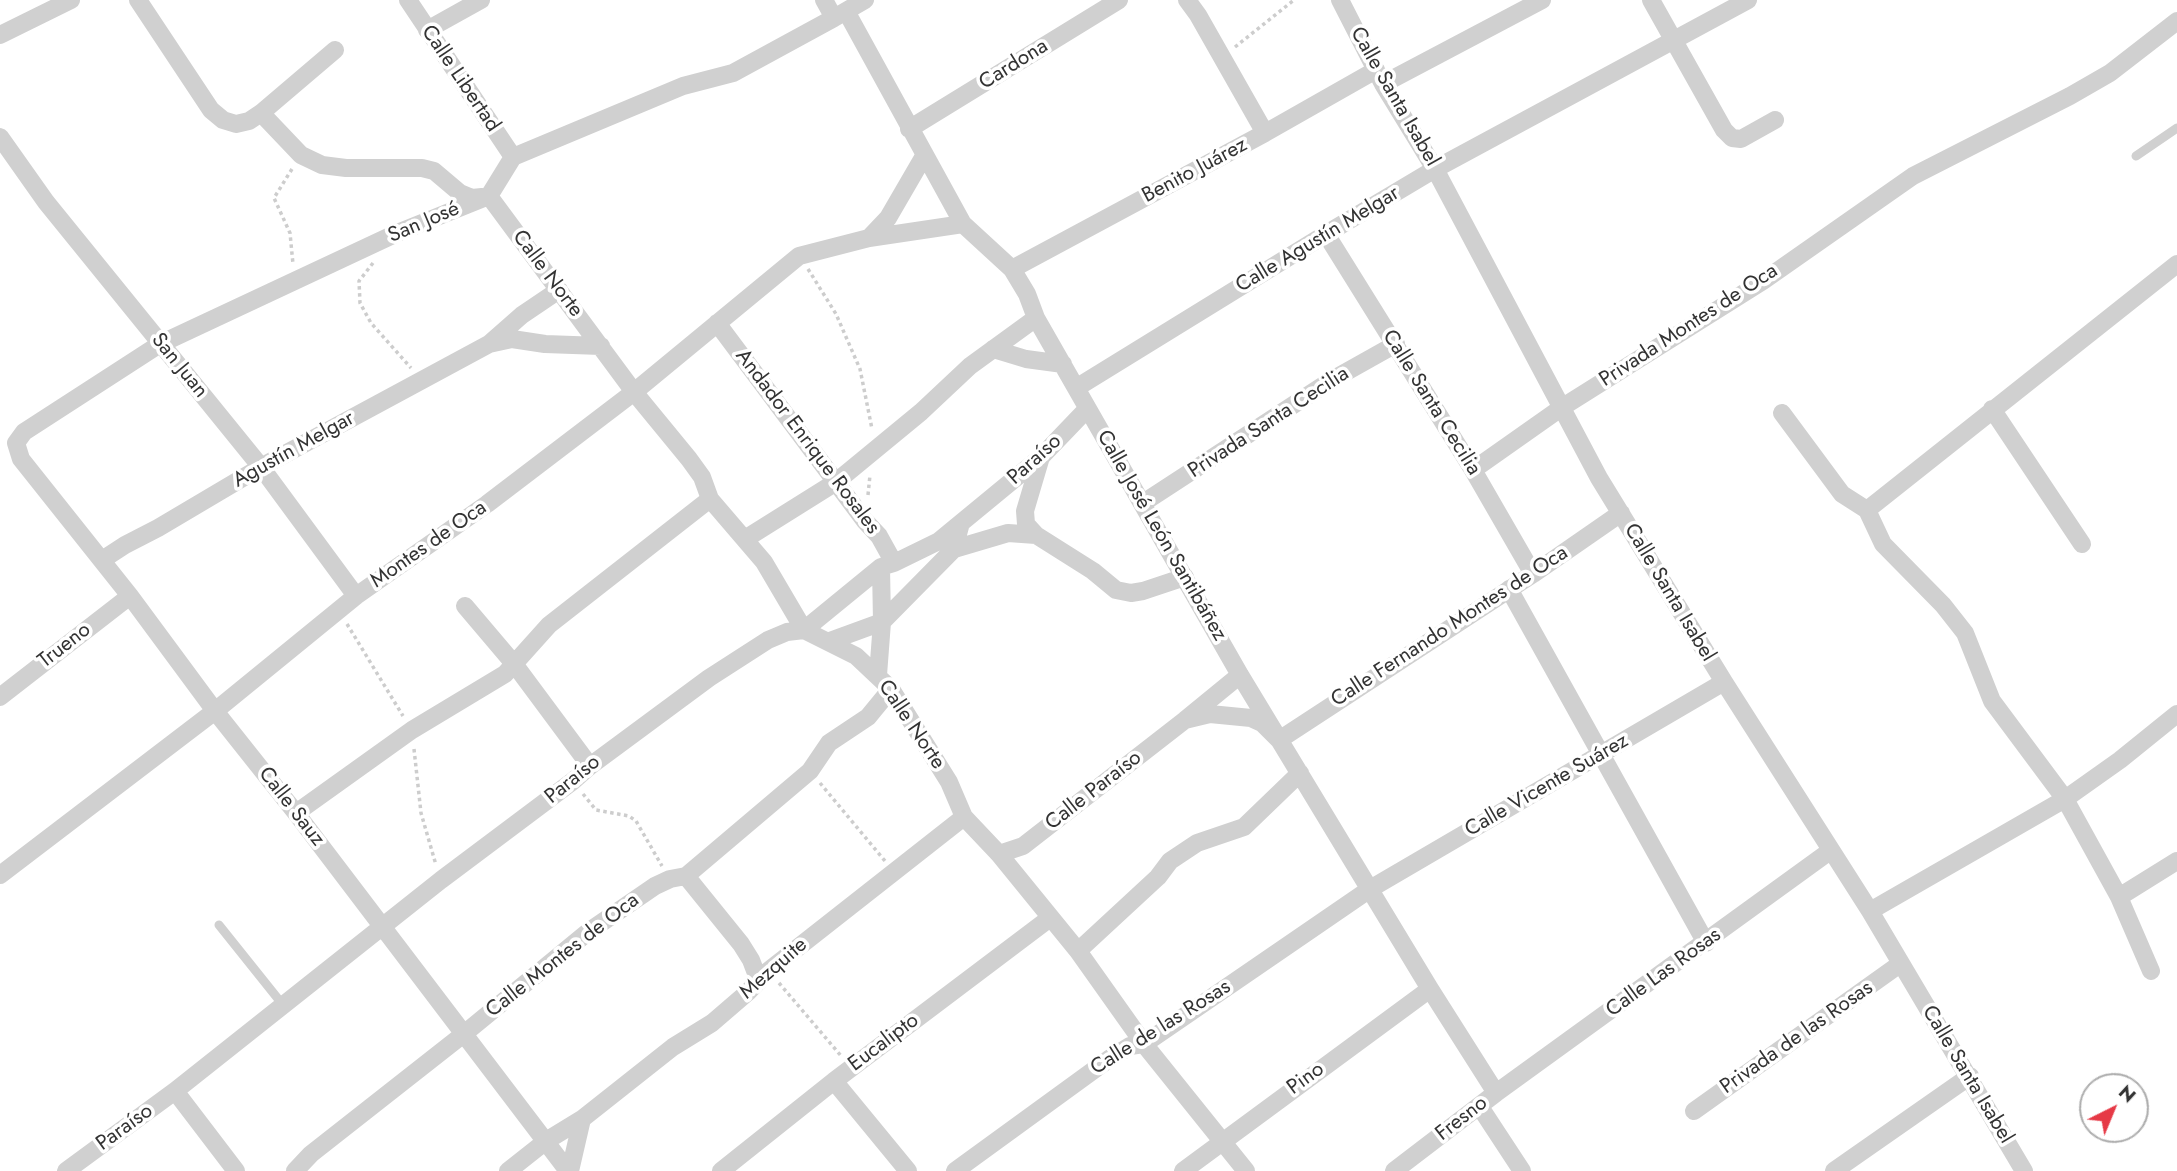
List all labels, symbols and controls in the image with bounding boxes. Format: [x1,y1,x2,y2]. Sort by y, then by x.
street label: Calle Libertad [415,21,505,137]
street label: Calle Santa Isabel [1344,23,1444,171]
street label: Cardona [975,34,1053,96]
street label: Benito Juárez [1138,133,1252,209]
street label: Calle Agustín Melgar [1232,181,1404,299]
street label: San José [385,197,463,249]
street label: Calle Norte [506,226,588,322]
street label: Privada Montes de Oca [1595,259,1783,393]
street label: Calle Santa Cecilia [1376,326,1486,480]
street label: San Juan [145,328,213,404]
street label: Andador Enrique Rosales [729,345,885,539]
street label: Privada Santa Cecilia [1184,362,1354,484]
street label: Agustín Melgar [229,406,359,494]
street label: Calle José León Santibáñez [1090,426,1232,646]
street label: Paraíso [1003,429,1067,491]
street label: Montes de Oca [366,496,492,594]
street label: Calle Santa Isabel [1618,519,1720,667]
street label: Calle Fernando Montes de Oca [1327,541,1573,713]
street label: Trueno [34,618,96,674]
street label: Calle Norte [872,676,950,774]
street label: Calle Vicente Suárez [1461,729,1633,843]
street label: Calle Paraíso [1041,746,1147,836]
street label: Paraíso [540,750,606,810]
street label: Calle Sauz [252,762,330,852]
street label: Calle Montes de Oca [481,888,645,1024]
street label: Calle Las Rosas [1602,923,1726,1023]
street label: Mezquite [735,933,813,1005]
street label: Calle de las Rosas [1086,975,1236,1081]
street label: Privada de las Rosas [1716,976,1878,1100]
street label: Calle Santa Isabel [1916,1001,2018,1149]
street label: Eucalipto [844,1008,924,1078]
street label: Pino [1283,1057,1329,1101]
north arrow [2079,1073,2149,1143]
text: N [2113,1079,2142,1109]
street label: Fresno [1431,1091,1493,1147]
street label: Paraíso [92,1099,158,1157]

